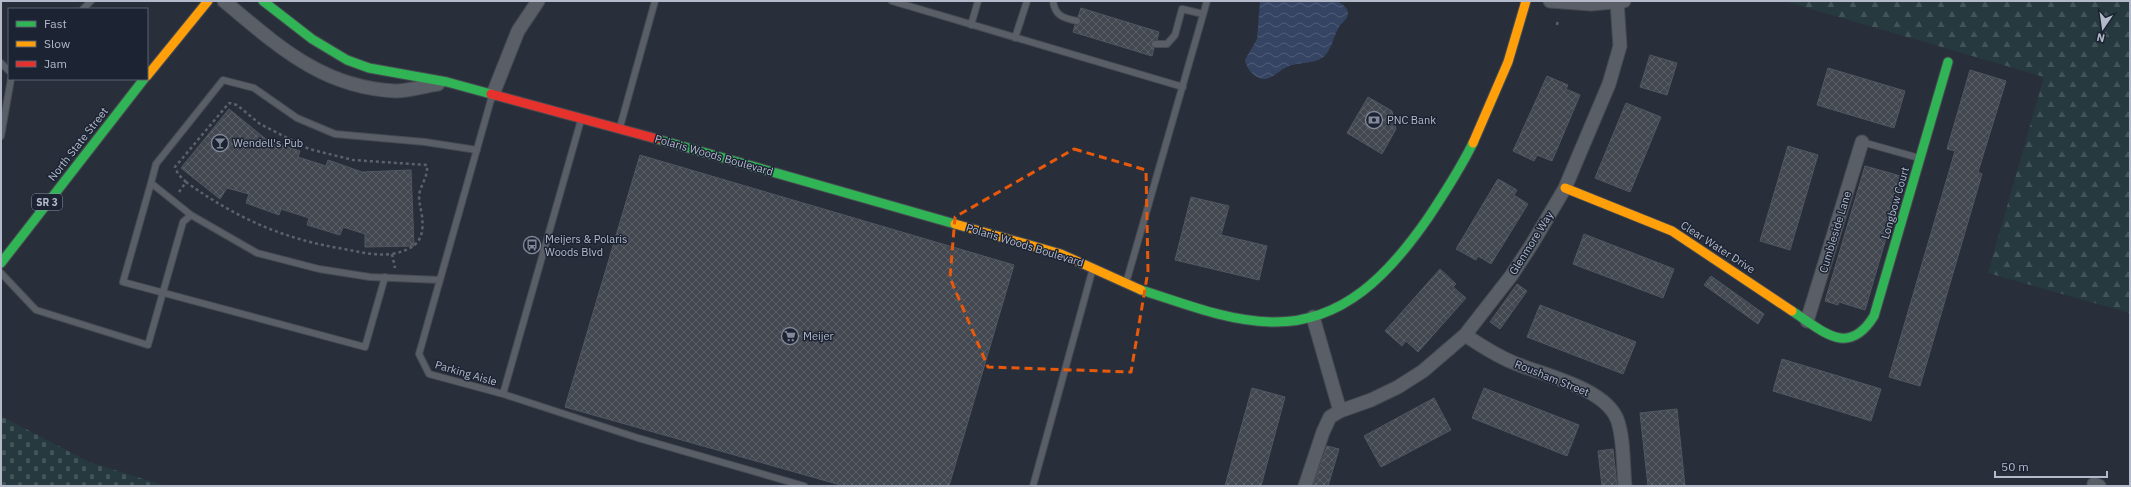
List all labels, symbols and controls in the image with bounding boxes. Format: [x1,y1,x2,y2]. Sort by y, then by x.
legend [8,8,148,80]
north arrow [2083,8,2123,48]
text: Fast [44,16,67,31]
text: N [2095,30,2106,45]
text: Slow [44,36,70,51]
text: Jam [44,56,67,71]
street label: North State Street [45,104,111,184]
bank icon: PNC Bank [1364,110,1384,130]
place label: PNC Bank [1387,113,1436,127]
street label: Polaris Woods Boulevard [653,131,775,179]
bar icon: Wendell's Pub [210,133,230,153]
place label: Wendell's Pub [233,136,303,150]
street label: Longbow Court [1878,165,1912,241]
street label: Cumbleside Lane [1816,189,1854,275]
road number: SR 3 [32,194,62,210]
street label: Glenmore Way [1506,208,1556,277]
street label: Clear Water Drive [1678,218,1758,276]
street label: Polaris Woods Boulevard [964,220,1086,270]
place label: Meijers & Polaris Woods Blvd [545,232,627,259]
bus stop icon: Meijers & Polaris Woods Blvd [522,235,542,255]
supermarket icon: Meijer [780,326,800,346]
place label: Meijer [803,329,834,343]
street label: Parking Aisle [433,357,499,389]
street label: Rousham Street [1513,357,1591,399]
scale bar [1995,453,2107,479]
text: 50 m [2001,459,2029,474]

